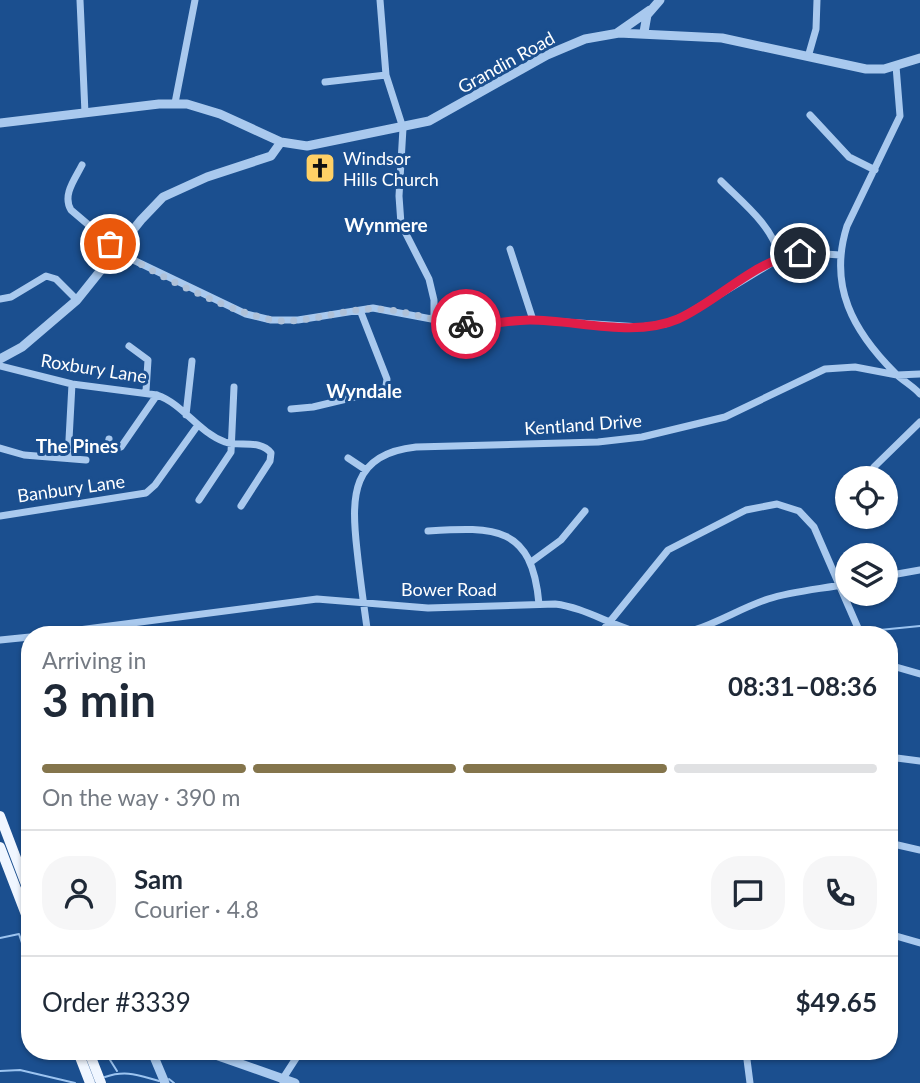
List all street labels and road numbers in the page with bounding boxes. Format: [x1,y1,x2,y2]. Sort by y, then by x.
street label: Grandin Road [454,26,558,98]
street label: Roxbury Lane [39,349,149,387]
street label: Kentland Drive [523,409,643,439]
street label: Banbury Lane [16,470,126,506]
street label: Bower Road [401,578,497,600]

